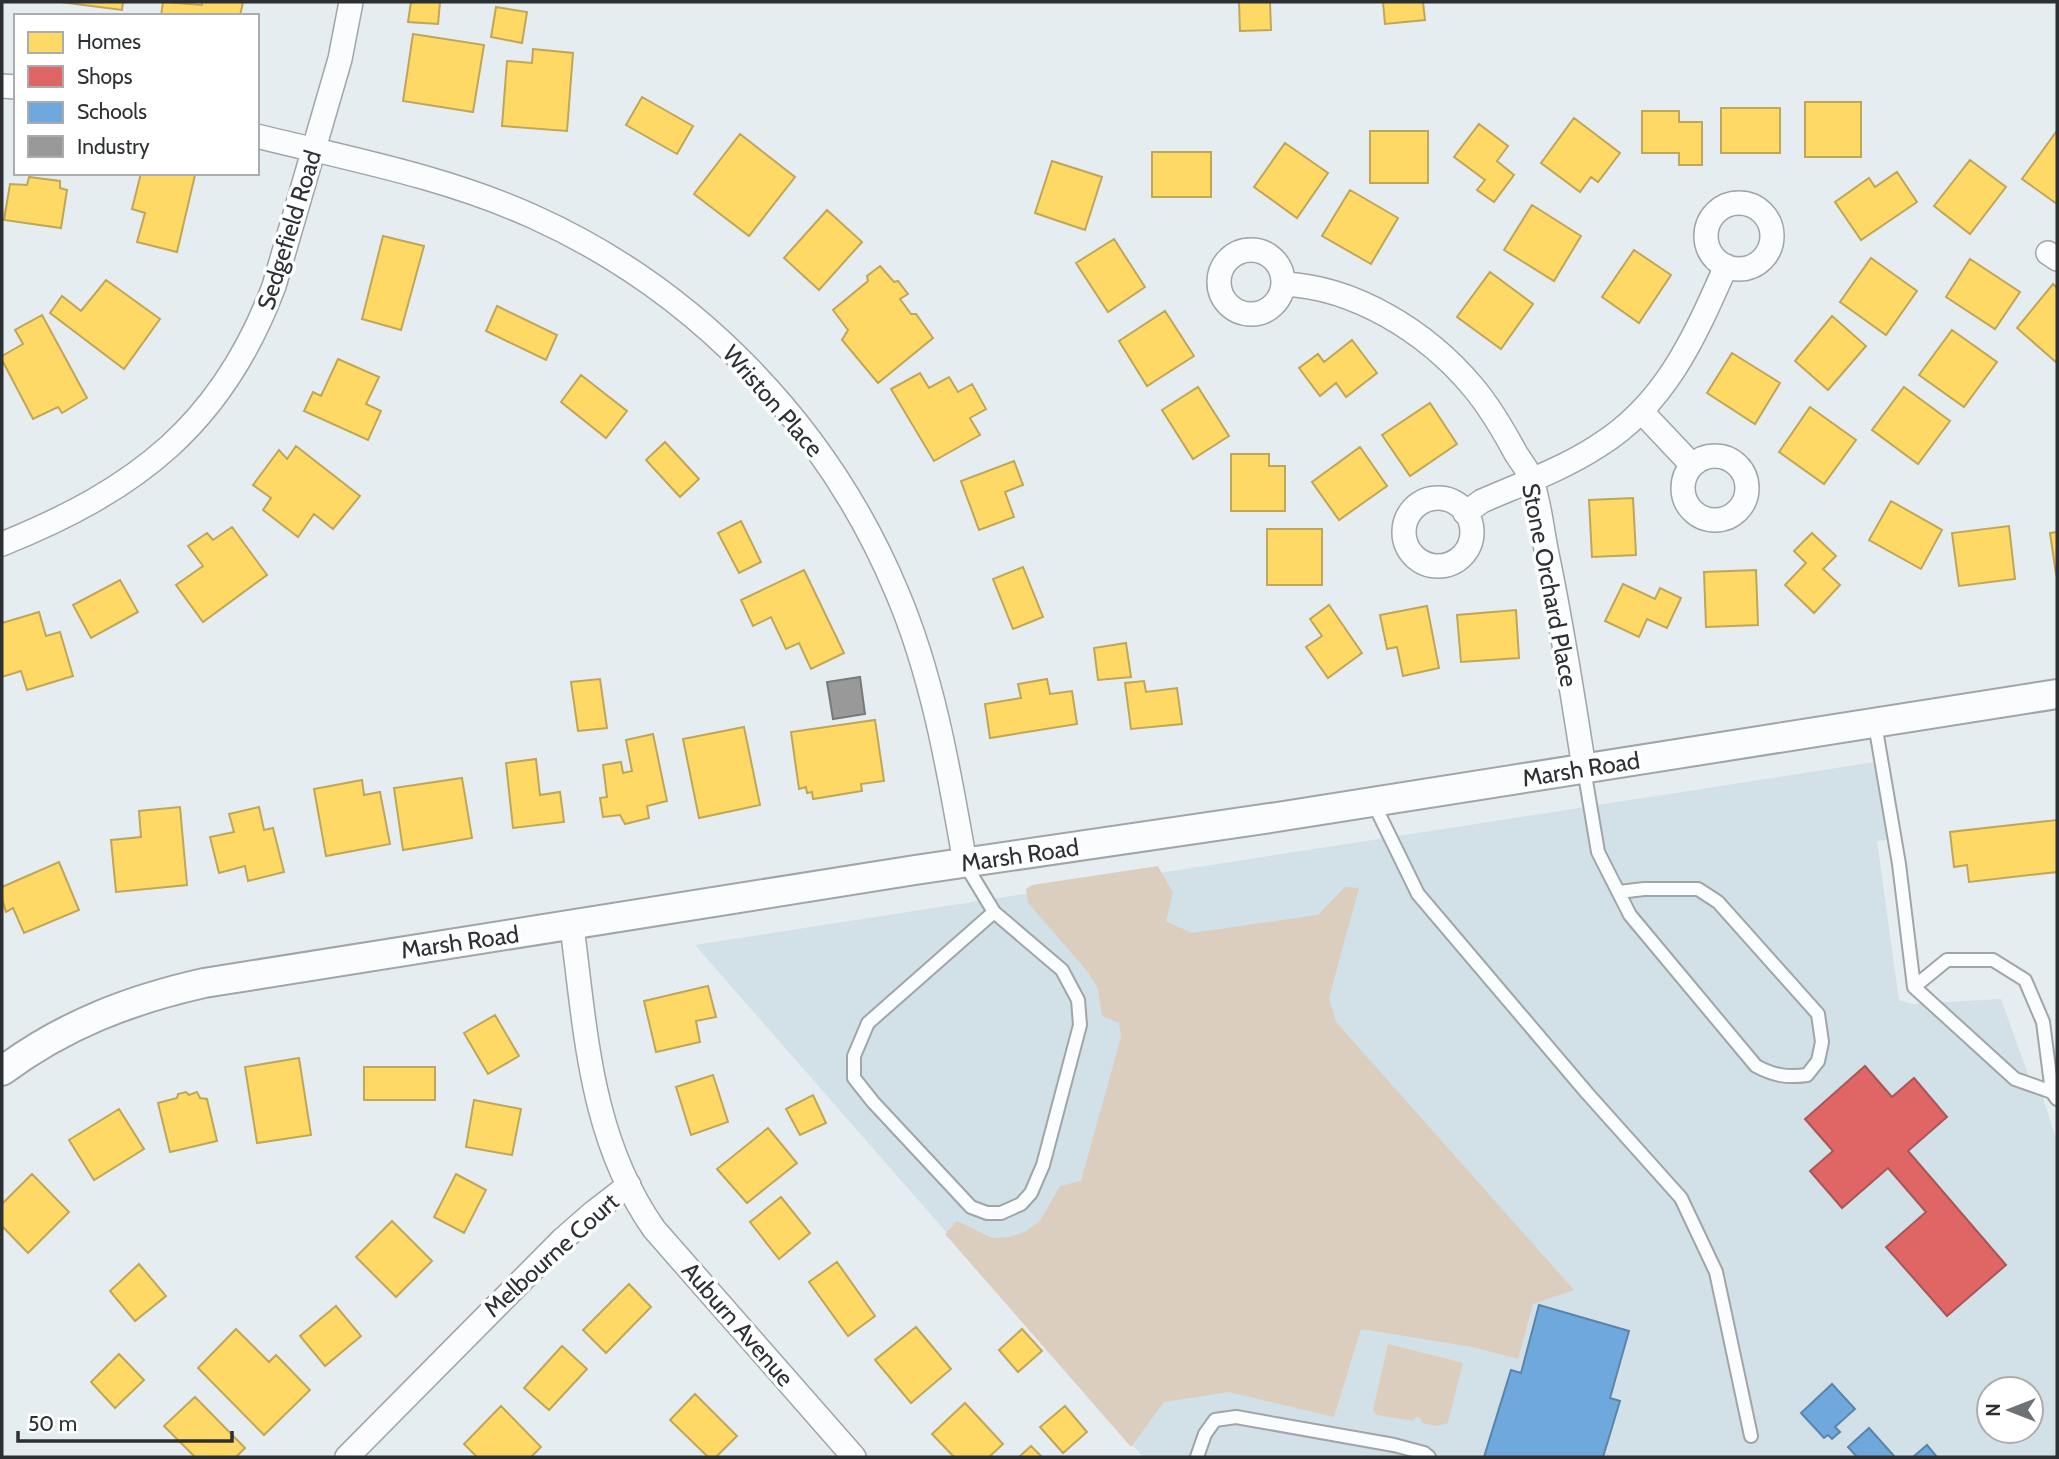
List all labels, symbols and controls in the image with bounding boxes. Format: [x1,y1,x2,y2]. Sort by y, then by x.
legend [14,14,259,175]
text: Homes [77,29,141,54]
text: Shops [77,64,133,89]
text: Schools [77,99,147,124]
text: Industry [77,134,150,159]
street label: Sedgefield Road [251,147,327,313]
street label: Wriston Place [717,339,829,463]
street label: Stone Orchard Place [1516,481,1584,689]
street label: Marsh Road [1520,745,1642,793]
street label: Marsh Road [959,832,1081,878]
street label: Marsh Road [399,919,521,965]
street label: Melbourne Court [478,1187,624,1323]
street label: Auburn Avenue [676,1256,800,1392]
north arrow [1975,1375,2045,1445]
scale bar [18,1400,231,1444]
text: N [1982,1403,2005,1417]
text: 50 m [28,1411,77,1436]

